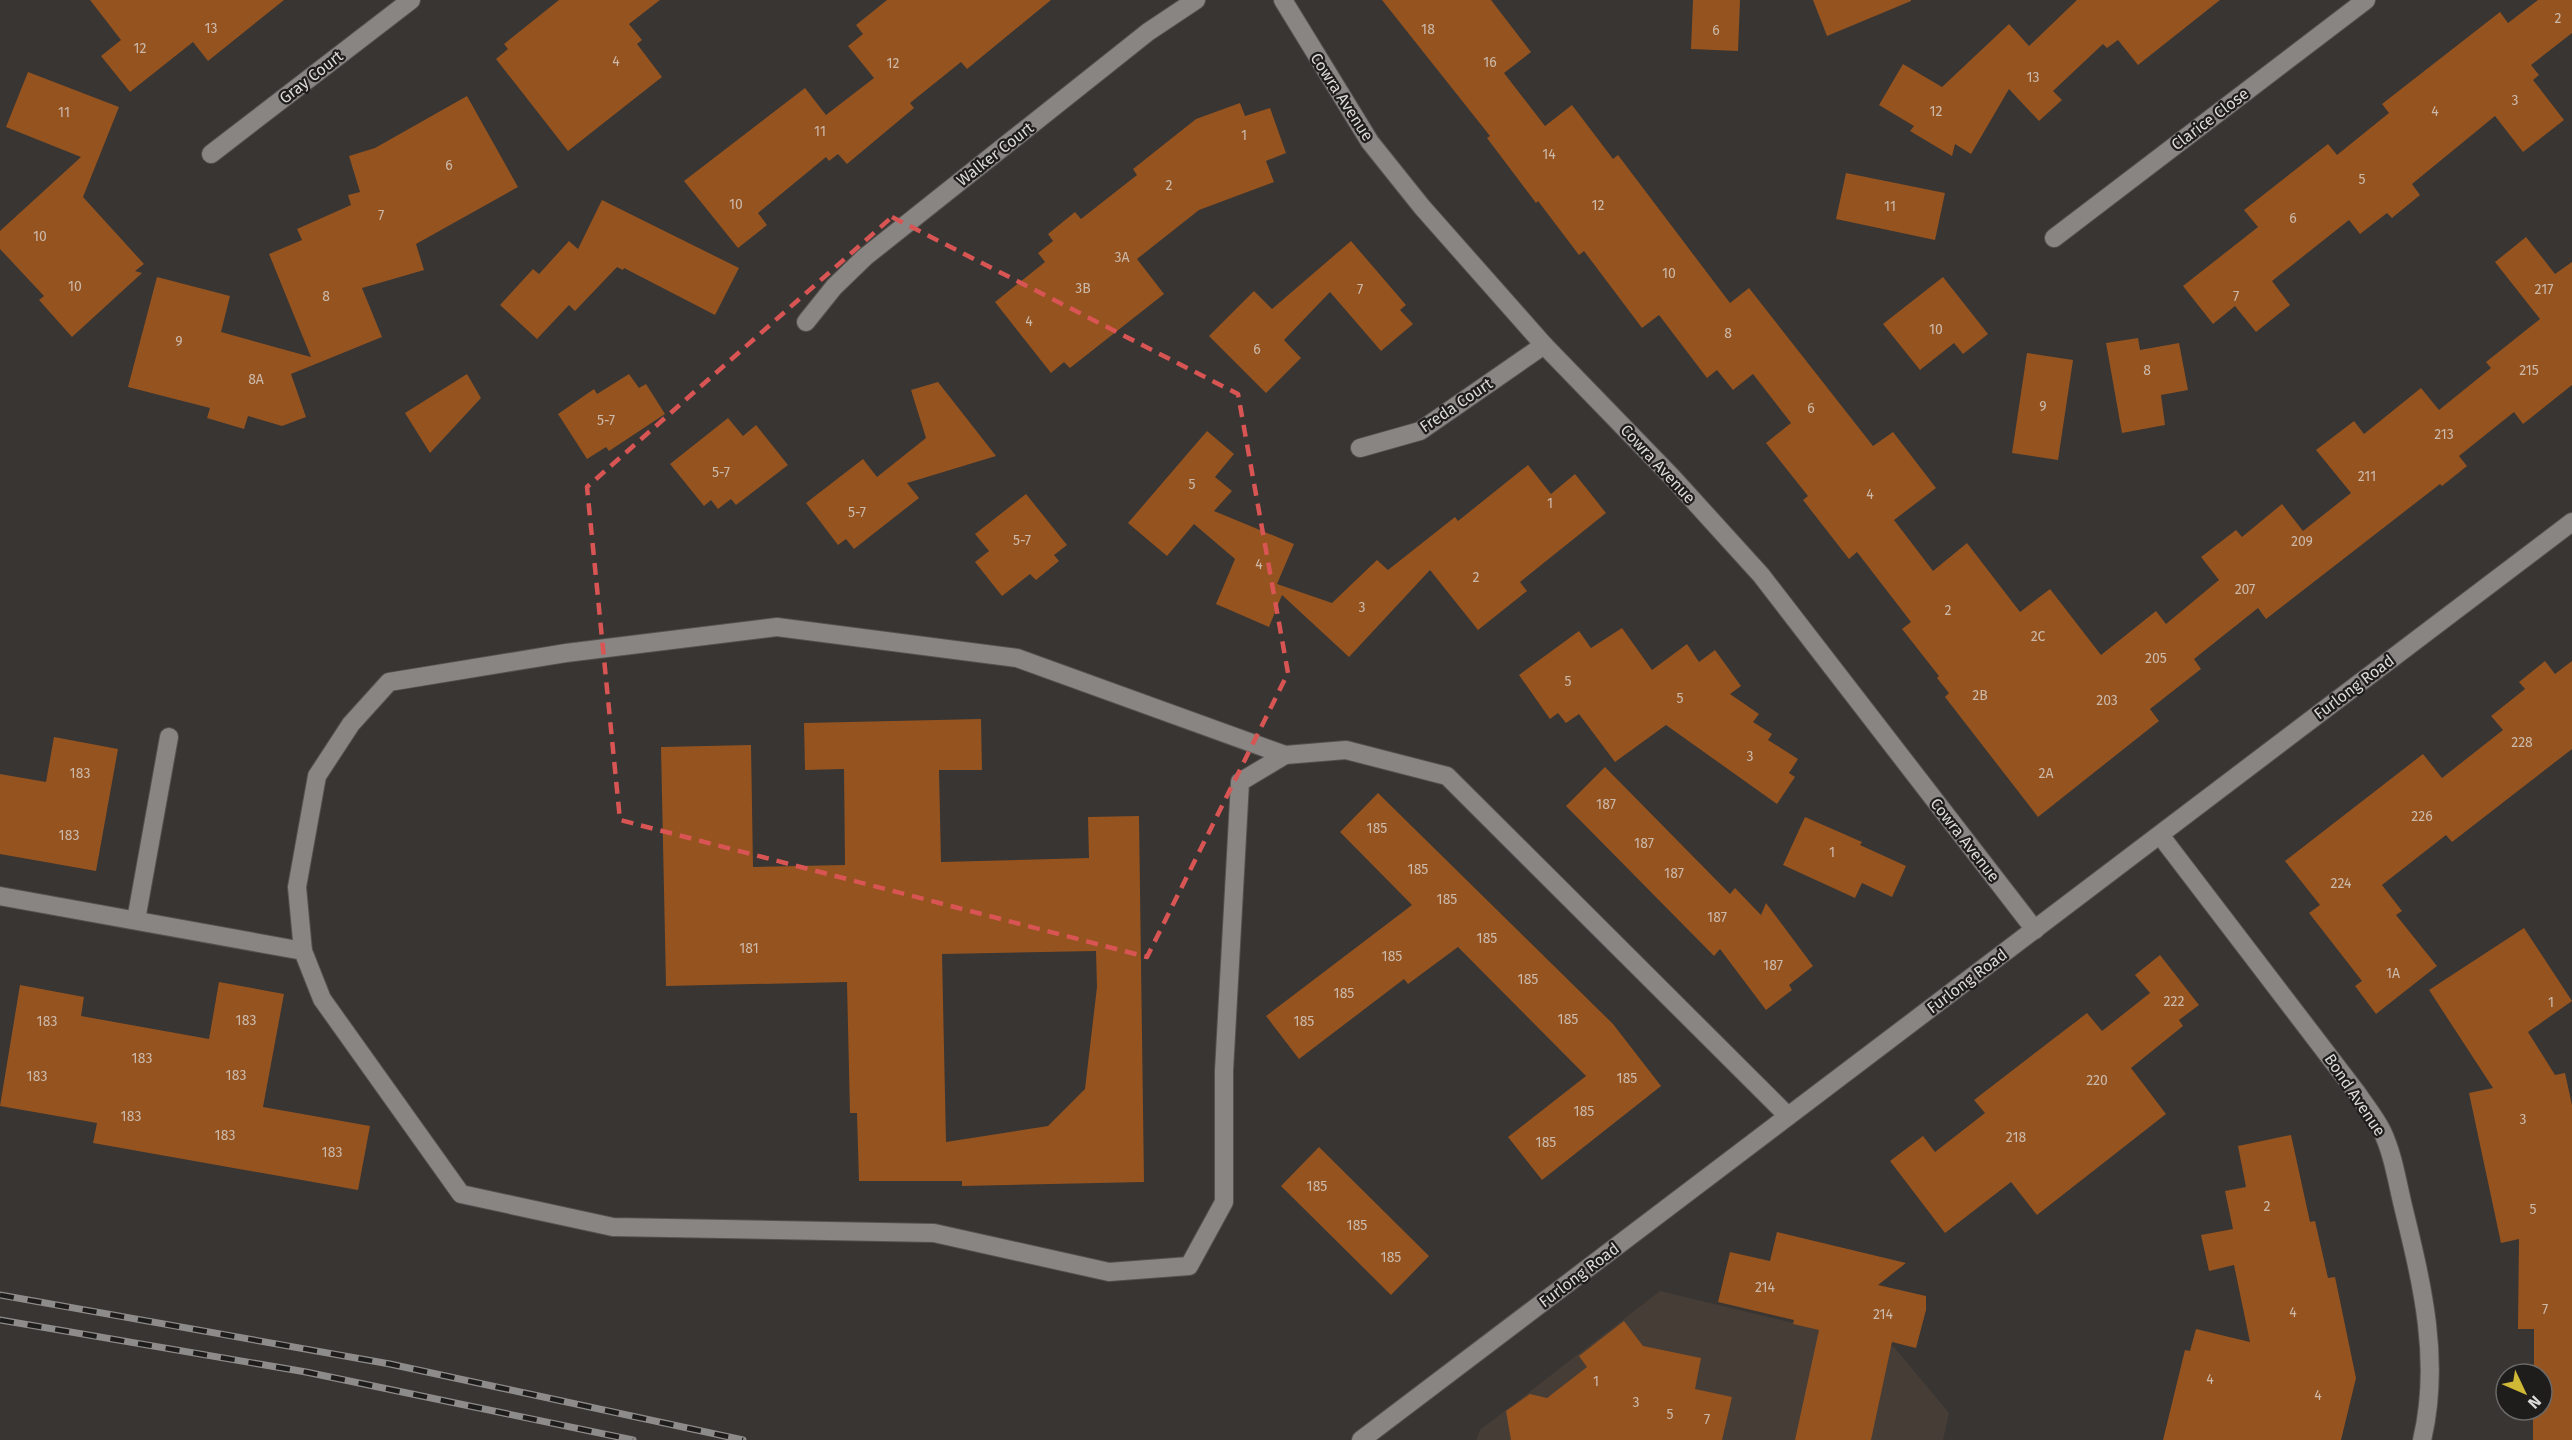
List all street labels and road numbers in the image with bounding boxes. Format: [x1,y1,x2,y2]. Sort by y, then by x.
street label: Gray Court [275,46,347,108]
street label: Cowra Avenue [1306,49,1378,145]
street label: Clarice Close [2168,84,2252,154]
street label: Walker Court [953,118,1037,190]
street label: Freda Court [1416,374,1496,436]
street label: Cowra Avenue [1617,421,1699,507]
street label: Furlong Road [2310,651,2398,723]
street label: Cowra Avenue [1926,794,2004,886]
street label: Furlong Road [1923,945,2011,1017]
street label: Bond Avenue [2320,1050,2390,1140]
street label: Furlong Road [1535,1239,1623,1311]

